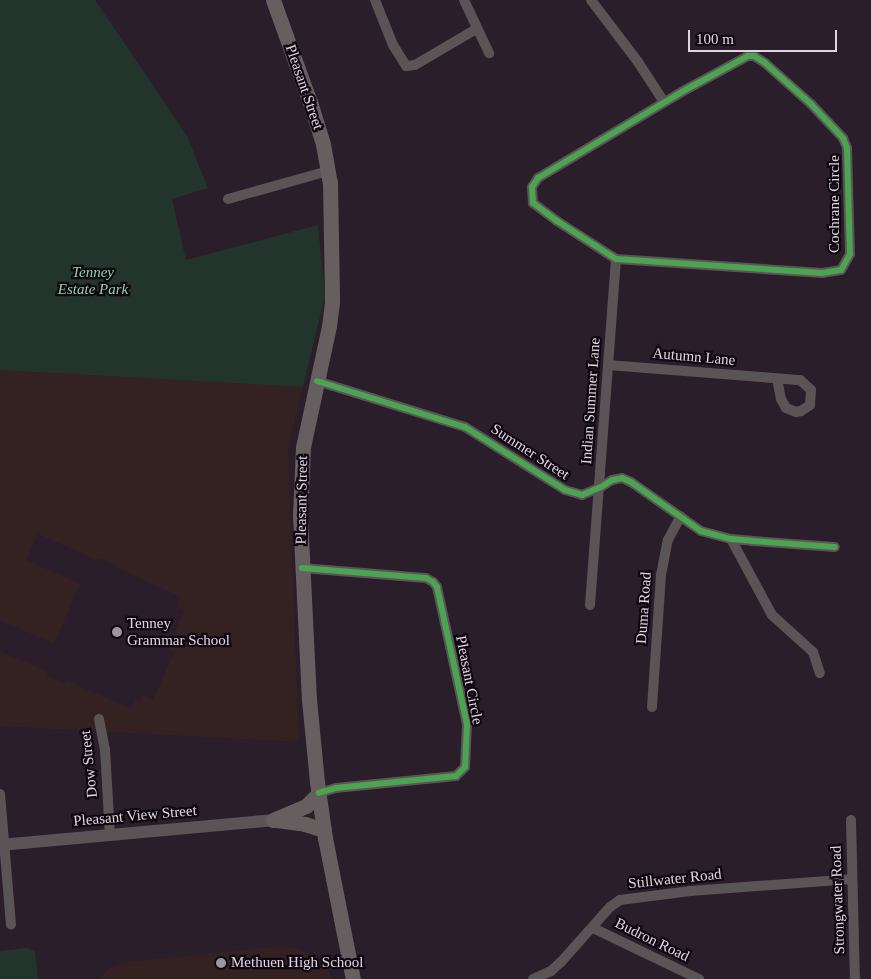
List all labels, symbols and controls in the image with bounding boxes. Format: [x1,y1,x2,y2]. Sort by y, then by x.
scale bar [691,20,840,52]
text: 100 m [696,31,734,47]
street label: Pleasant Street [281,42,327,132]
street label: Cochrane Circle [826,155,844,253]
park label: Tenney Estate Park [58,263,128,298]
street label: Indian Summer Lane [578,337,604,465]
street label: Autumn Lane [652,344,736,370]
street label: Summer Street [488,420,572,484]
street label: Pleasant Street [292,455,312,545]
street label: Duma Road [633,571,655,645]
place label: Tenney Grammar School [127,614,230,649]
marker: Tenney Grammar School [111,626,123,638]
street label: Pleasant Circle [452,634,486,726]
street label: Dow Street [77,729,101,799]
street label: Pleasant View Street [72,802,198,830]
street label: Strongwater Road [827,845,849,955]
street label: Stillwater Road [627,865,723,893]
street label: Budron Road [612,914,692,966]
place label: Methuen High School [231,954,363,972]
marker: Methuen High School [215,957,227,969]

